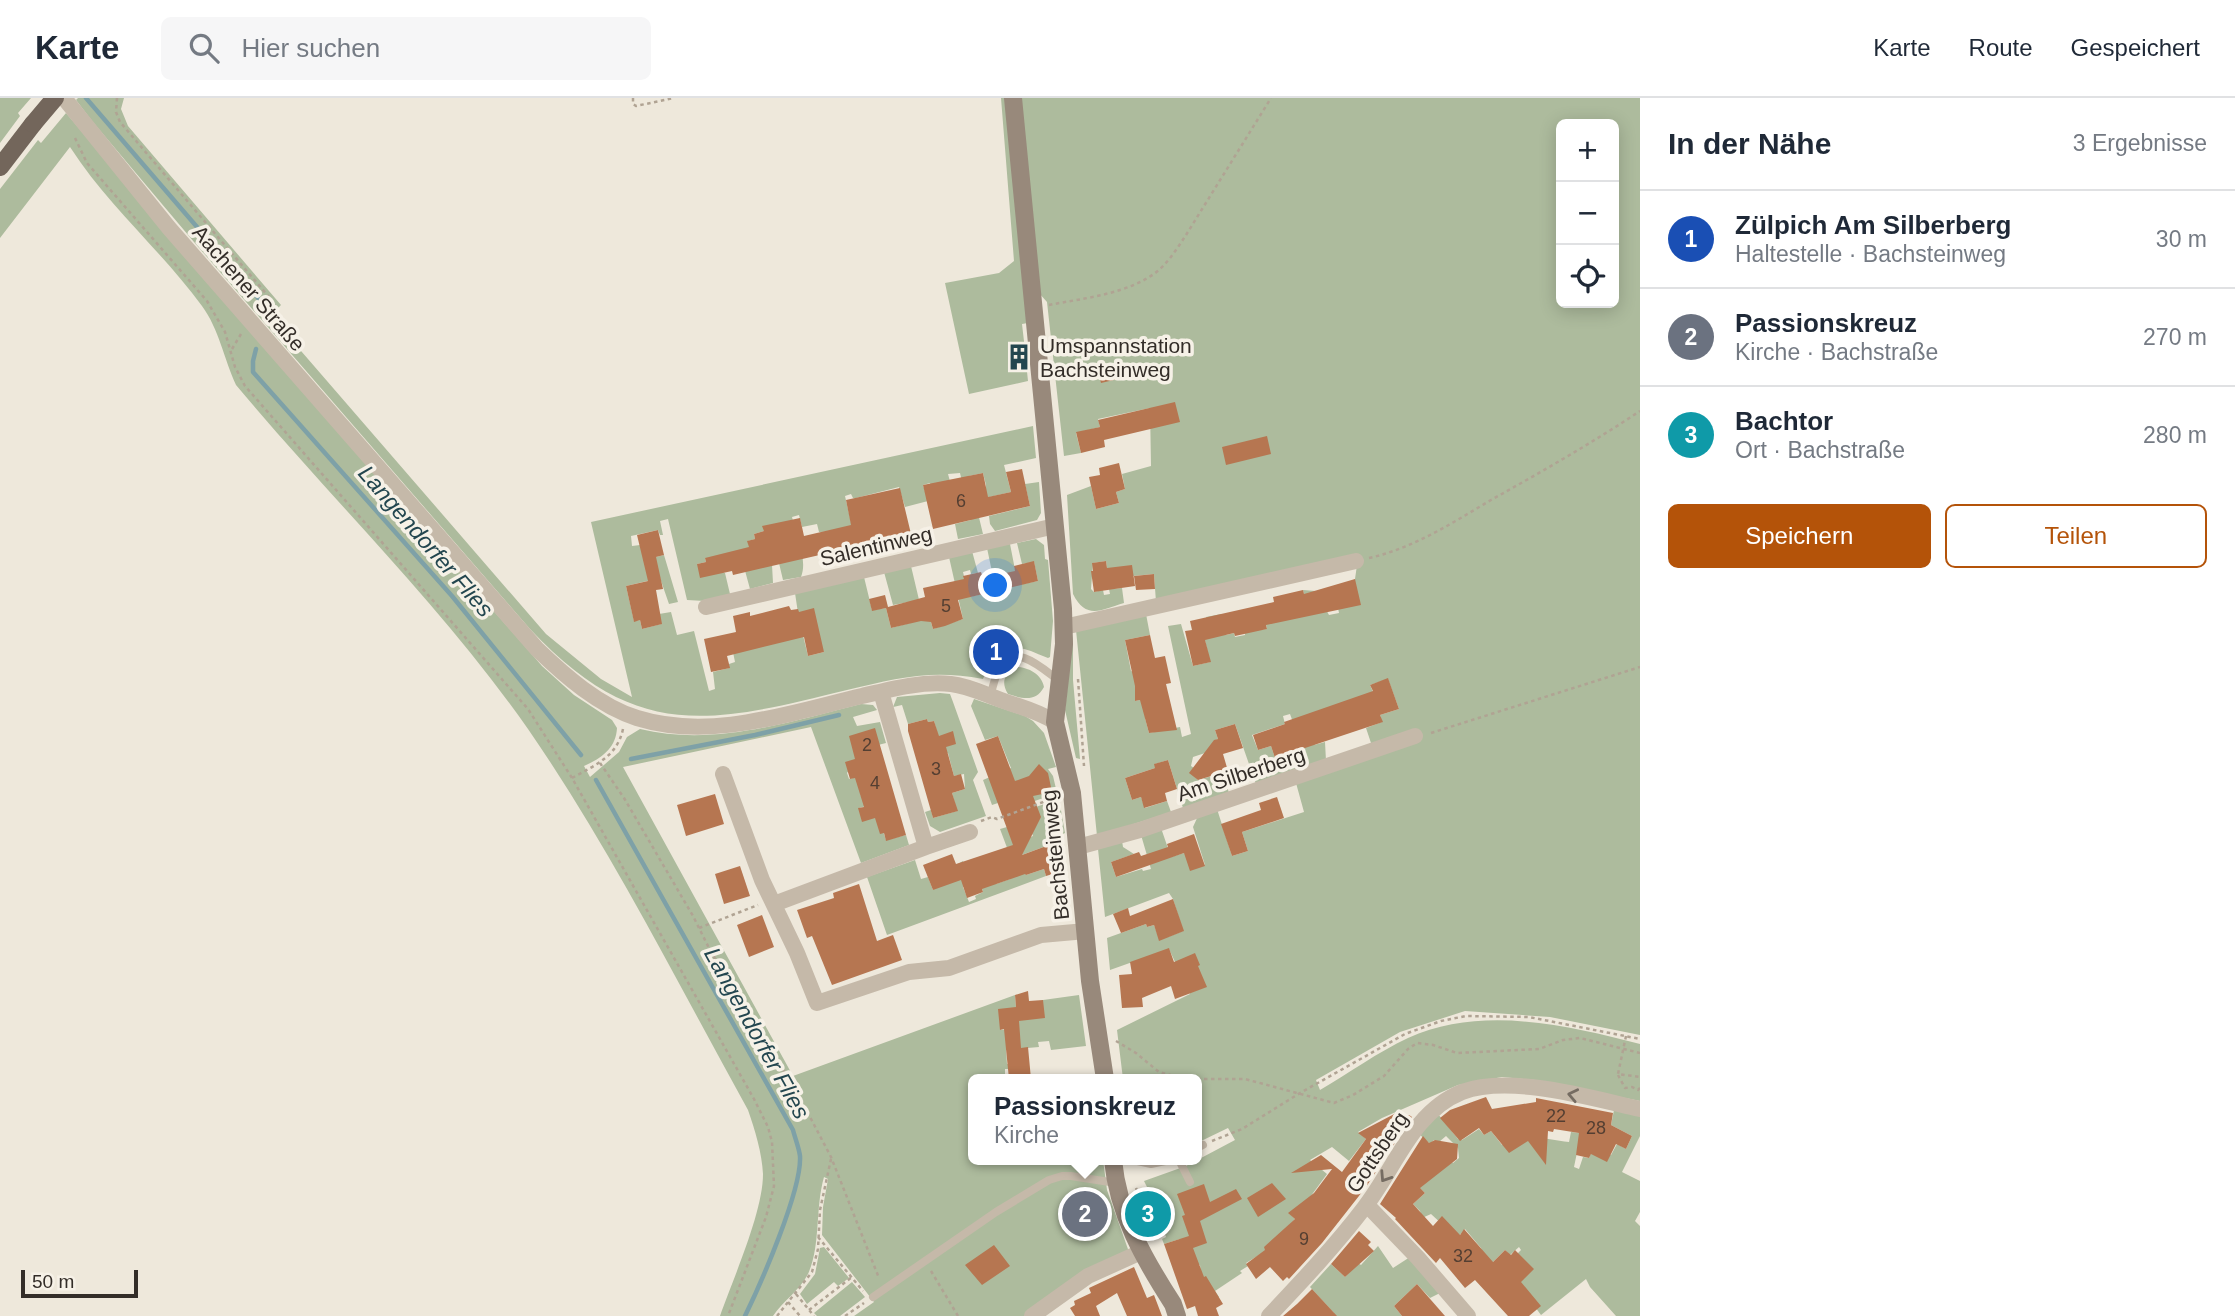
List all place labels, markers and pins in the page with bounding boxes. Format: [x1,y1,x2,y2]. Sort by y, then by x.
place label: Umspannstation Bachsteinweg [1040,334,1192,381]
building icon: Umspannstation Bachsteinweg [1004,342,1034,372]
pin: 1 [973,626,1019,678]
pin: 2 [1062,1188,1108,1240]
pin: 3 [1125,1188,1171,1240]

